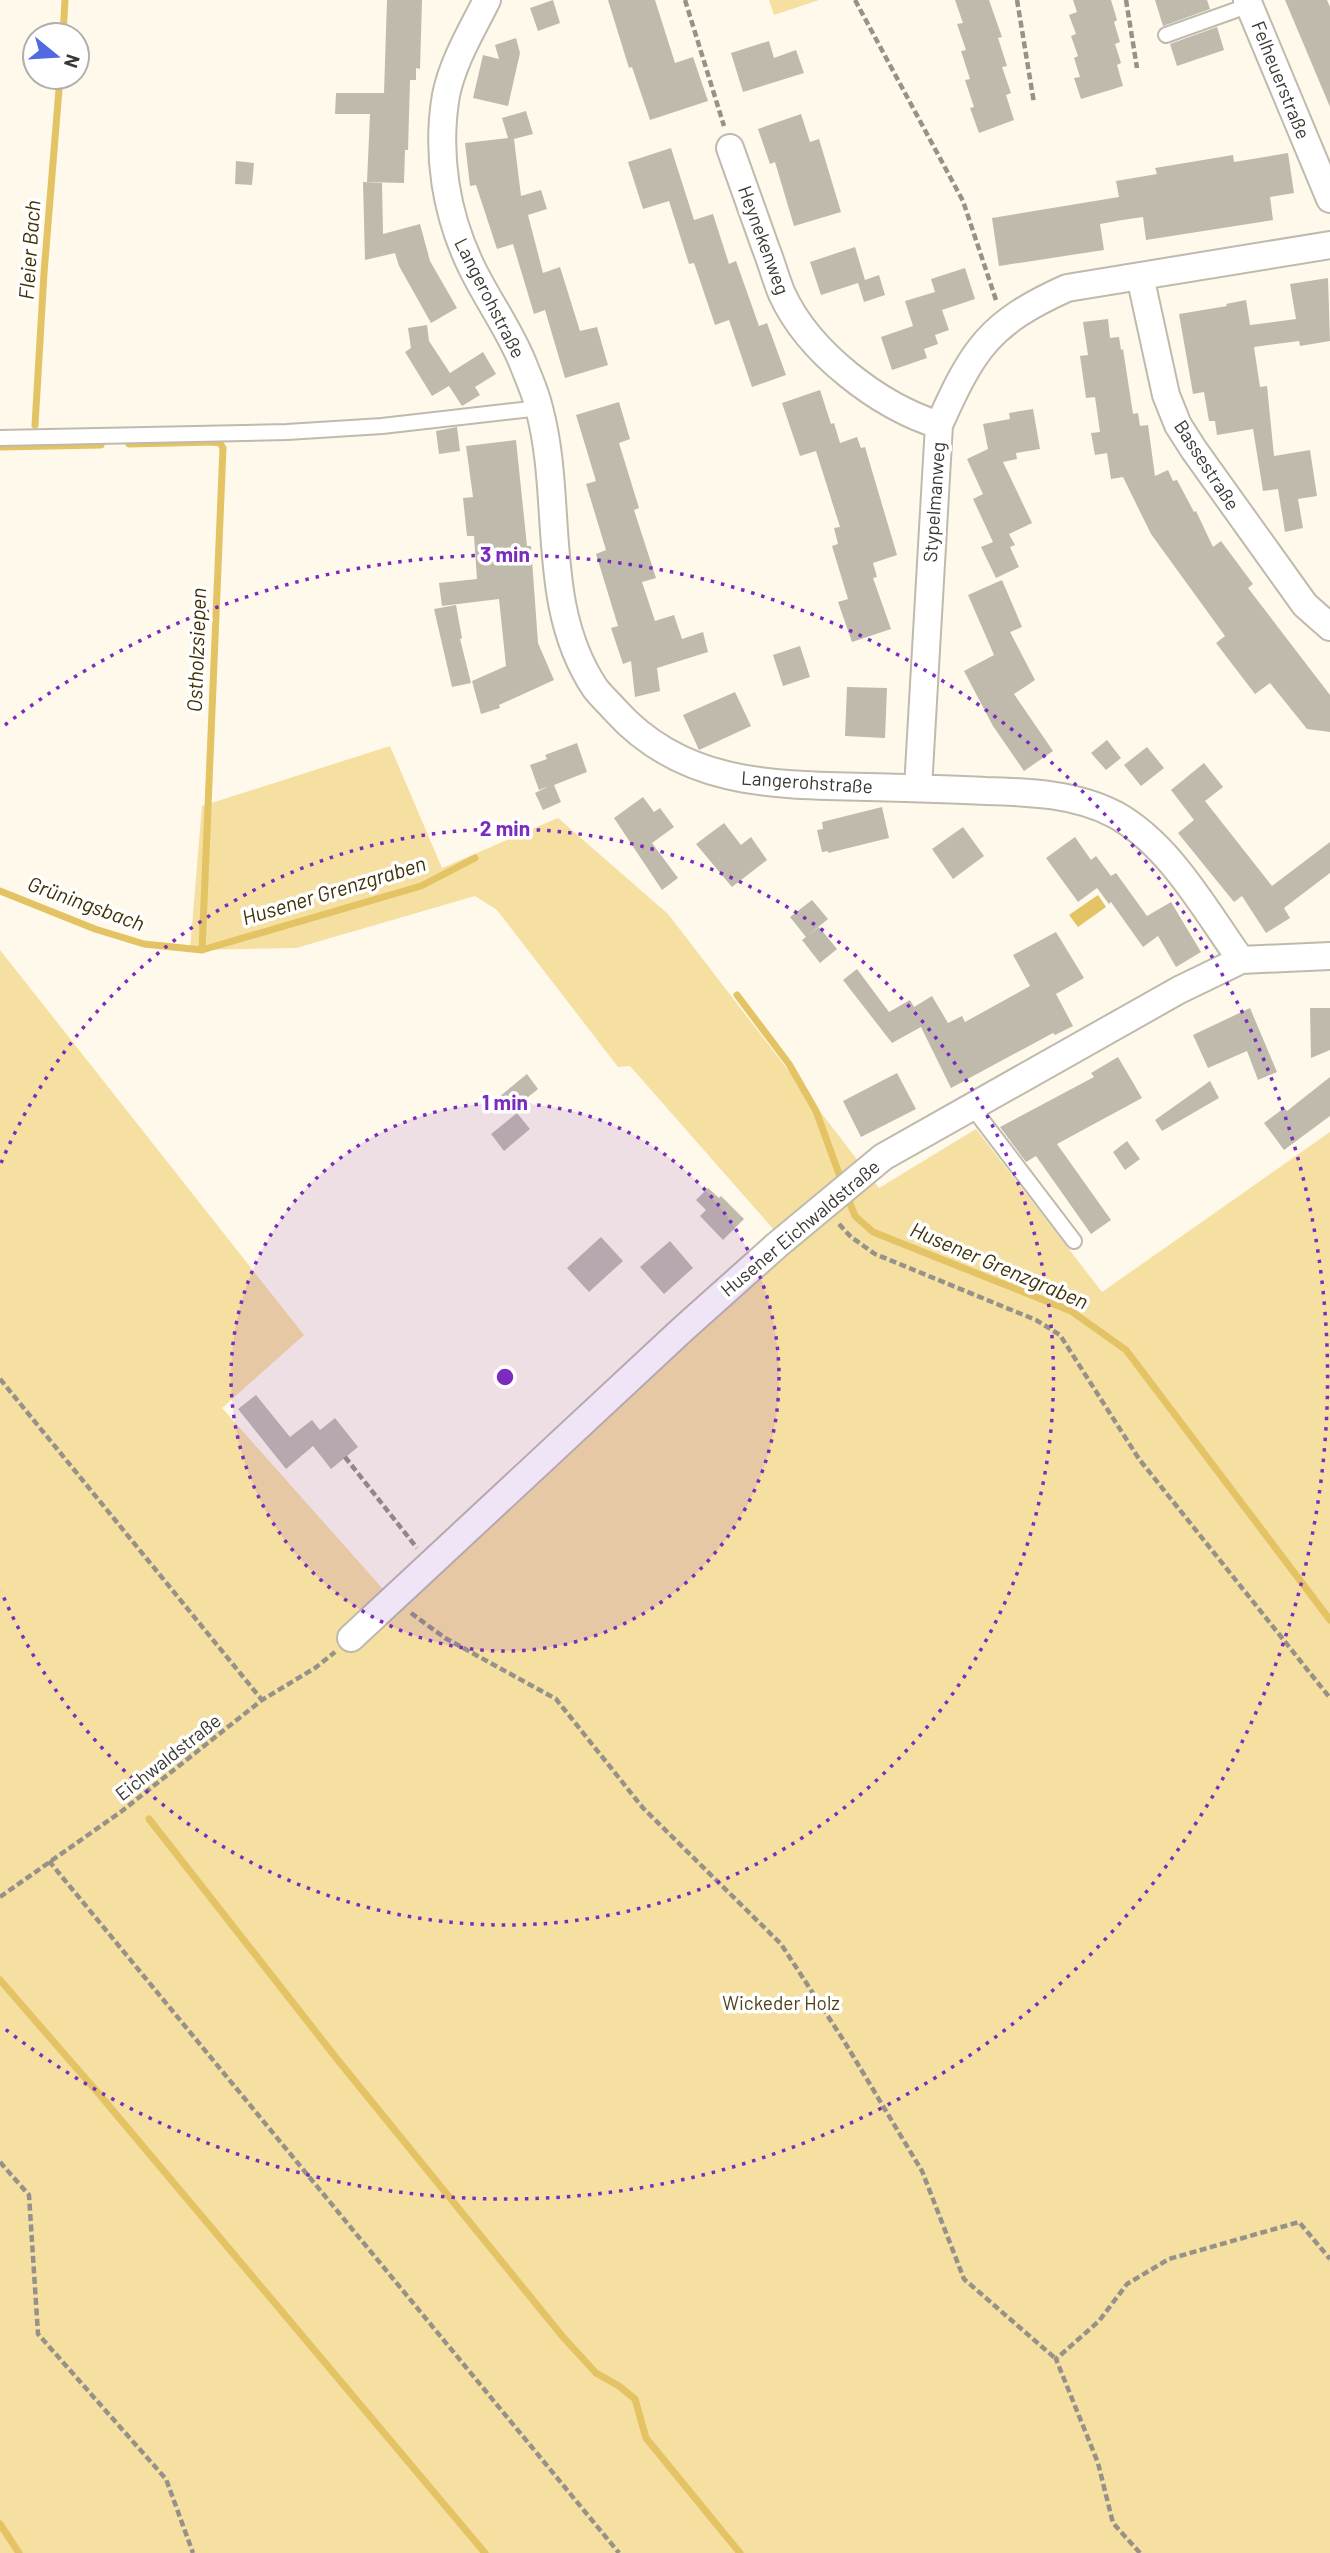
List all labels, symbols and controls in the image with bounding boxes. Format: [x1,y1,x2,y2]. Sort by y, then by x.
street label: Felheuerstraße [1247,17,1316,142]
north arrow [21,21,91,91]
text: N [60,52,86,71]
street label: Heynekenweg [734,182,795,297]
water label: Fleier Bach [13,199,44,301]
street label: Langerohstraße [450,234,531,362]
street label: Bassestraße [1170,415,1245,514]
street label: Stypelmanweg [918,441,949,563]
text: 3 min [480,541,530,566]
water label: Ostholzsiepen [181,587,210,713]
street label: Langerohstraße [740,765,874,798]
text: 2 min [480,815,530,840]
water label: Husener Grenzgraben [239,850,428,929]
water label: Grüningsbach [25,870,148,935]
text: 1 min [482,1089,528,1114]
street label: Husener Eichwaldstraße [716,1154,884,1301]
water label: Husener Grenzgraben [907,1216,1092,1313]
centre of rings [493,1365,517,1389]
street label: Eichwaldstraße [110,1708,225,1805]
park label: Wickeder Holz [722,1991,840,2014]

